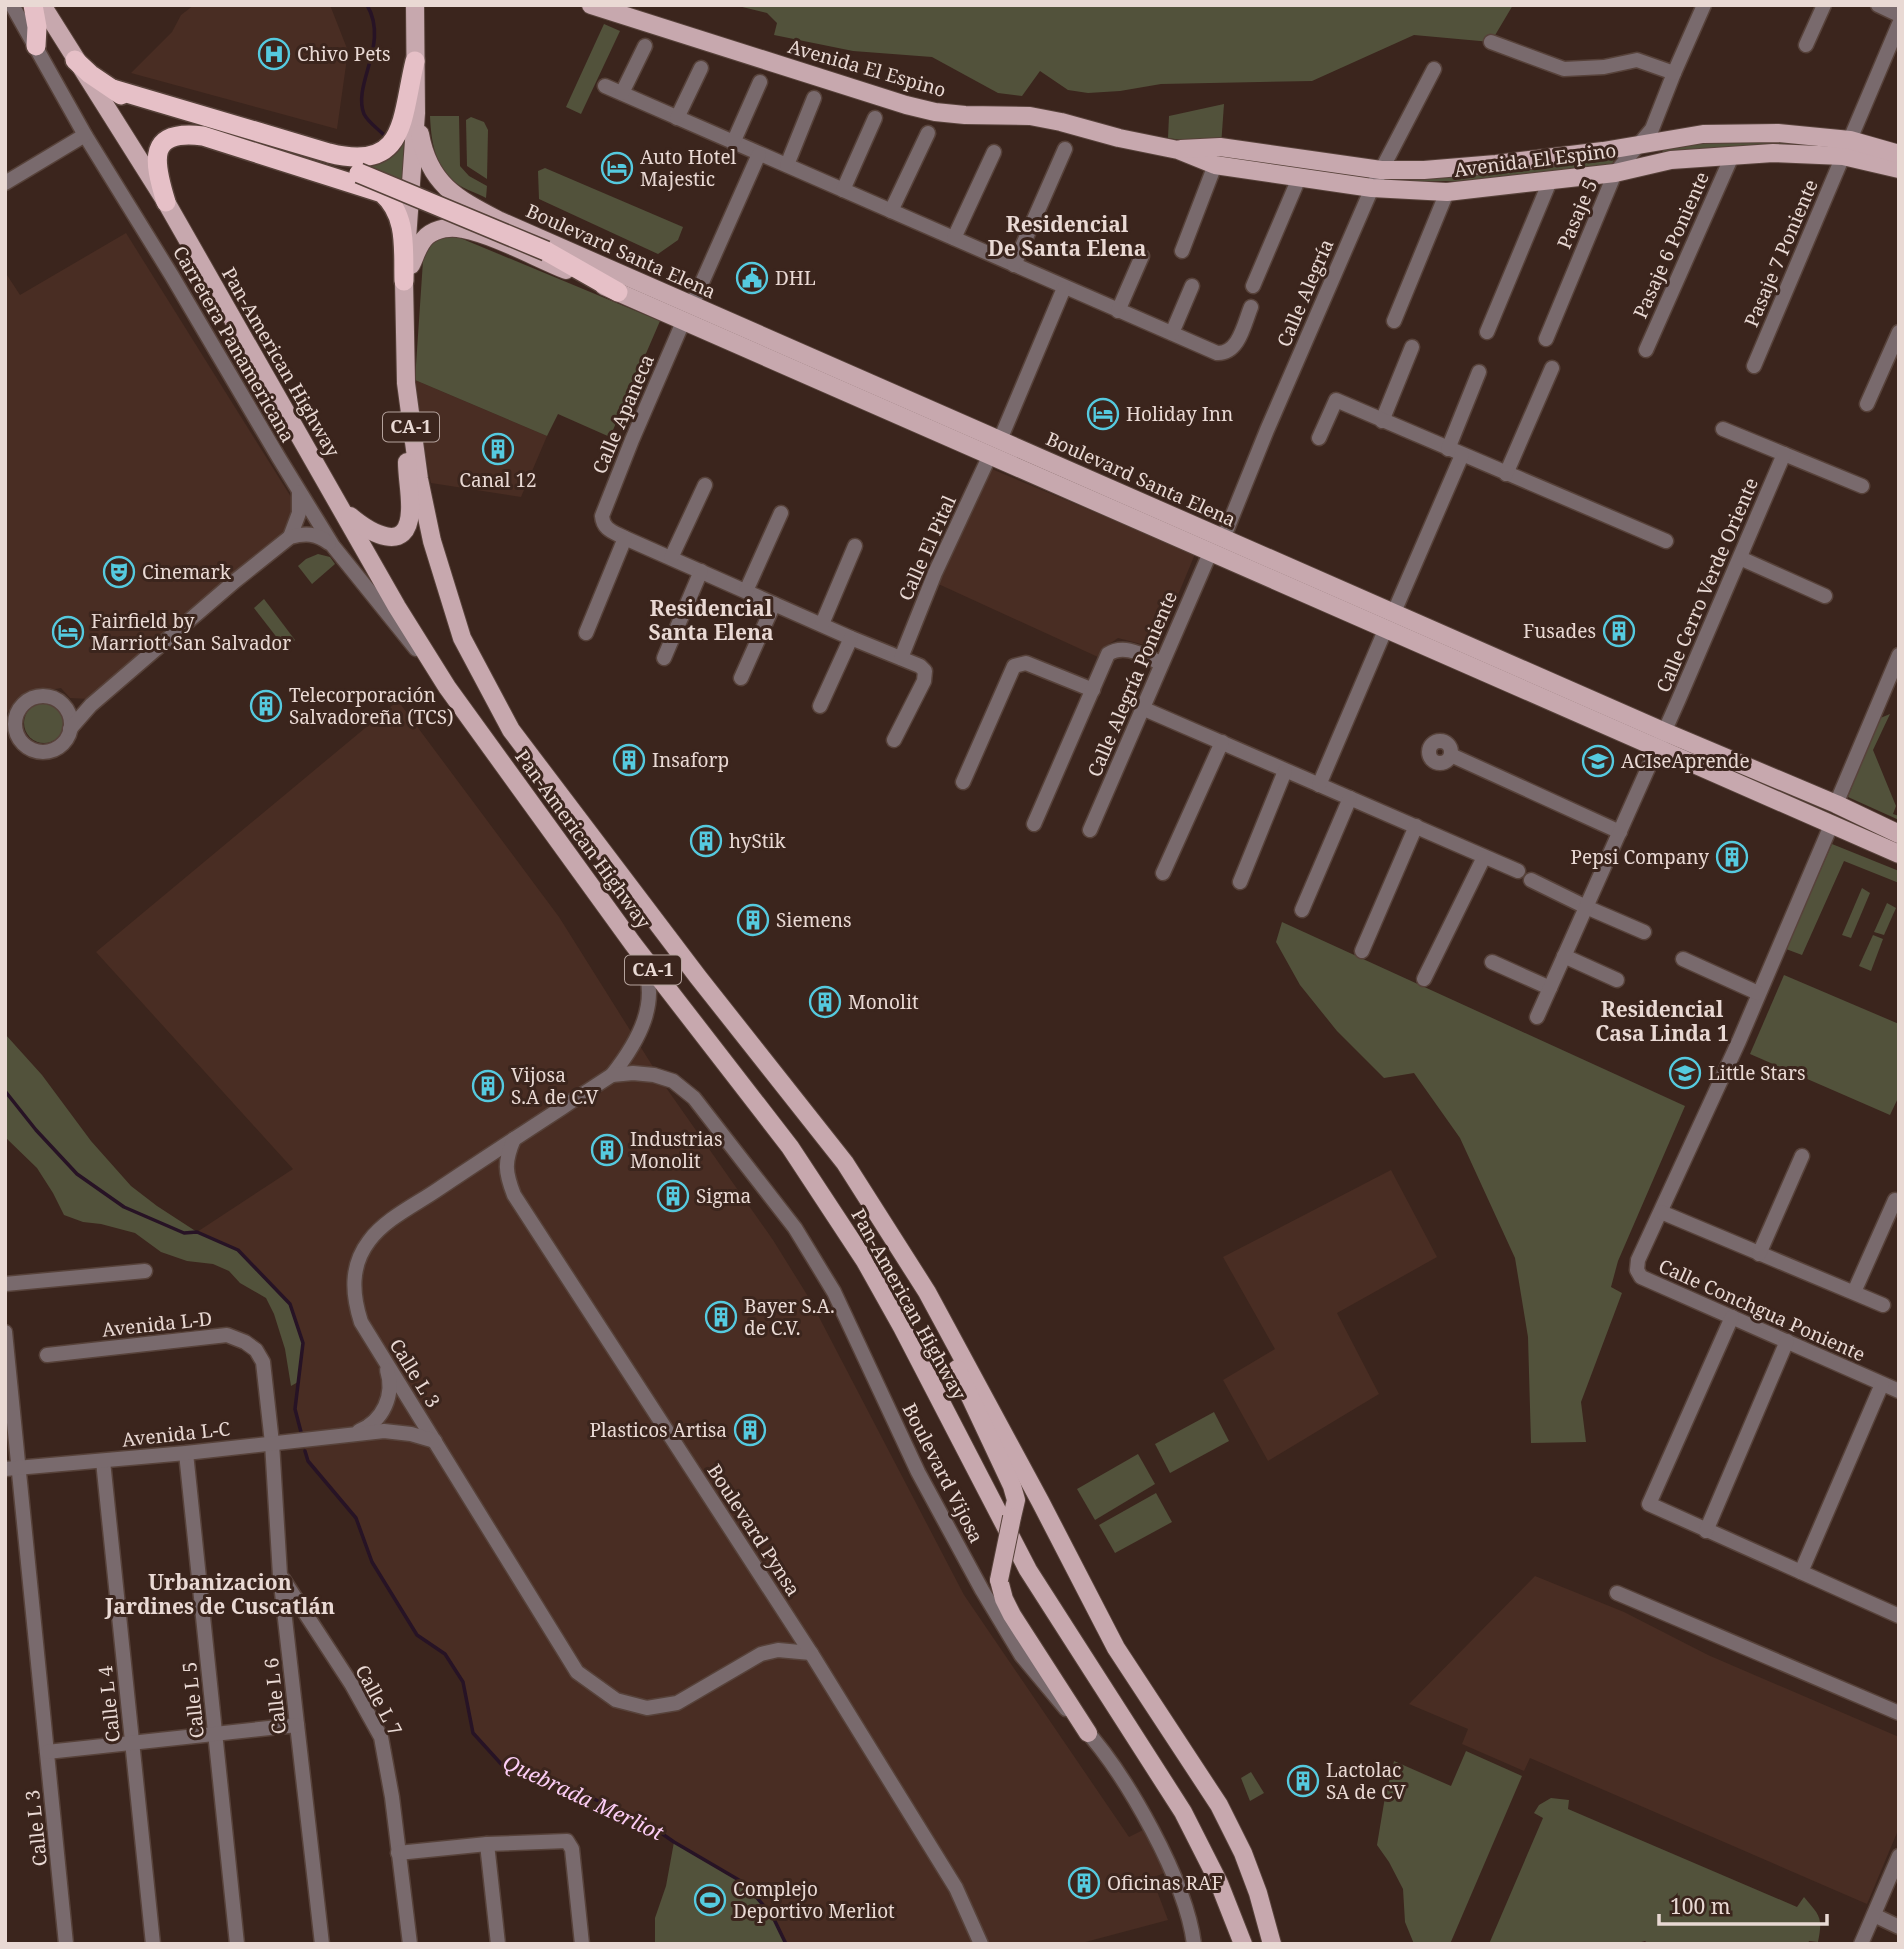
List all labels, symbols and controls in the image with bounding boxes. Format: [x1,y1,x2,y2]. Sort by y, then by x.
street label: Avenida El Espino [785,33,949,103]
hospital icon: Chivo Pets [257,37,291,71]
place label: Chivo Pets [297,41,391,67]
street label: Avenida El Espino [1452,137,1618,183]
place label: Auto Hotel Majestic [640,144,737,192]
hotel icon: Auto Hotel Majestic [600,151,634,185]
street label: Pasaje 6 Poniente [1627,168,1715,322]
street label: Pasaje 5 [1551,175,1603,253]
street label: Pasaje 7 Poniente [1738,175,1824,331]
street label: Boulevard Santa Elena [522,197,720,305]
district label: Residencial De Santa Elena [988,210,1146,262]
street label: Calle Alegría [1271,235,1339,351]
street label: Carretera Panamericana [167,241,301,447]
public building icon: DHL [735,261,769,295]
street label: Pan-American Highway [216,262,346,462]
place label: DHL [775,265,816,291]
street label: Calle Apaneca [586,350,660,478]
hotel icon: Holiday Inn [1086,397,1120,431]
place label: Holiday Inn [1126,401,1233,427]
road number: CA-1 [383,412,439,442]
street label: Boulevard Santa Elena [1042,425,1240,533]
building icon: Canal 12 [481,432,515,466]
place label: Canal 12 [459,467,537,493]
street label: Calle Cerro Verde Oriente [1650,474,1764,696]
street label: Calle El Pital [892,491,962,605]
theatre icon: Cinemark [102,555,136,589]
place label: Cinemark [142,559,232,585]
street label: Calle Alegría Poniente [1081,587,1183,781]
district label: Residencial Santa Elena [648,594,774,646]
place label: Fairfield by Marriott San Salvador [91,608,291,656]
building icon: Fusades [1602,614,1636,648]
hotel icon: Fairfield by Marriott San Salvador [51,615,85,649]
place label: Fusades [1523,618,1596,644]
place label: Telecorporación Salvadoreña (TCS) [289,682,454,730]
building icon: Telecorporación Salvadoreña (TCS) [249,689,283,723]
building icon: Insaforp [612,743,646,777]
street label: Pan-American Highway [509,744,657,934]
school or university icon: ACIseAprende [1581,744,1615,778]
place label: Insaforp [652,747,729,773]
place label: ACIseAprende [1621,748,1750,774]
building icon: hyStik [689,824,723,858]
place label: hyStik [729,828,787,854]
building icon: Pepsi Company [1715,840,1749,874]
place label: Pepsi Company [1571,844,1709,870]
building icon: Siemens [736,903,770,937]
place label: Siemens [776,907,852,933]
road number: CA-1 [625,956,681,985]
building icon: Monolit [808,985,842,1019]
place label: Monolit [848,989,919,1015]
district label: Residencial Casa Linda 1 [1595,995,1729,1047]
school or university icon: Little Stars [1668,1056,1702,1090]
place label: Little Stars [1708,1060,1806,1086]
place label: Vijosa S.A de C.V [511,1062,599,1110]
building icon: Vijosa S.A de C.V [471,1069,505,1103]
place label: Industrias Monolit [630,1126,723,1174]
building icon: Industrias Monolit [590,1133,624,1167]
building icon: Sigma [656,1179,690,1213]
place label: Sigma [696,1183,751,1209]
street label: Pan-American Highway [846,1204,973,1405]
street label: Calle Conchgua Poniente [1655,1253,1869,1367]
place label: Bayer S.A. de C.V. [744,1293,835,1341]
building icon: Bayer S.A. de C.V. [704,1300,738,1334]
street label: Avenida L-D [101,1305,213,1343]
street label: Calle L 3 [384,1334,446,1412]
street label: Boulevard Vijosa [897,1399,989,1547]
building icon: Plasticos Artisa [733,1413,767,1447]
street label: Avenida L-C [121,1415,232,1453]
place label: Plasticos Artisa [589,1417,727,1443]
street label: Boulevard Pynsa [702,1459,806,1601]
district label: Urbanizacion Jardines de Cuscatlán [104,1568,335,1620]
street label: Calle L 6 [258,1657,292,1735]
street label: Calle L 7 [350,1660,408,1740]
street label: Calle L 5 [176,1661,210,1739]
street label: Calle L 4 [92,1664,126,1743]
water label: Quebrada Merliot [499,1748,668,1847]
place label: Lactolac SA de CV [1326,1757,1406,1805]
building icon: Lactolac SA de CV [1286,1764,1320,1798]
street label: Calle L 3 [19,1789,53,1867]
building icon: Oficinas RAF [1067,1866,1101,1900]
place label: Oficinas RAF [1107,1870,1223,1896]
place label: Complejo Deportivo Merliot [733,1876,895,1924]
scale bar [1659,1882,1827,1926]
sports icon: Complejo Deportivo Merliot [693,1883,727,1917]
text: 100 m [1670,1892,1731,1920]

